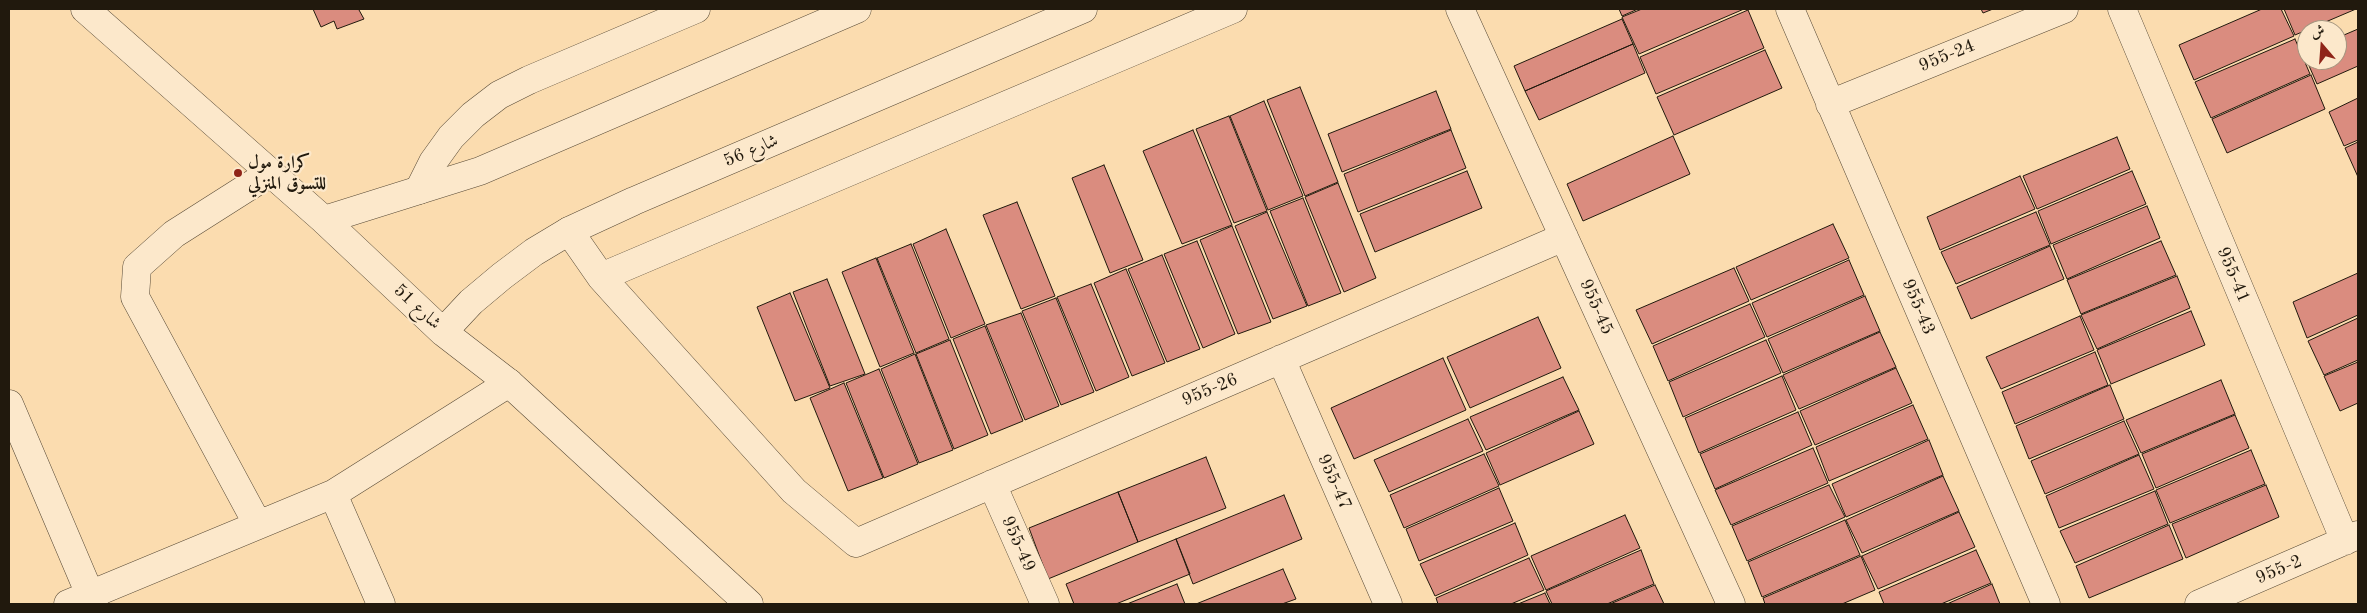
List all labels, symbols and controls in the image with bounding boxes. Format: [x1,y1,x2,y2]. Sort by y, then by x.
north arrow [2297,20,2347,70]
text: ش [2309,23,2326,40]
street label: 955-24 [1916,35,1978,77]
street label: شارع 56 [720,130,782,172]
place label: كرارة مول للتسوق المنزلي [248,152,326,194]
marker: كرارة مول للتسوق المنزلي [232,167,244,179]
street label: 955-41 [2212,244,2254,306]
street label: 955-45 [1574,276,1618,338]
street label: 955-43 [1897,276,1939,338]
street label: شارع 51 [389,280,445,334]
street label: 955-26 [1179,369,1241,411]
street label: 955-47 [1312,451,1356,513]
street label: 955-49 [996,513,1040,575]
street label: 955-2 [2252,551,2306,589]

